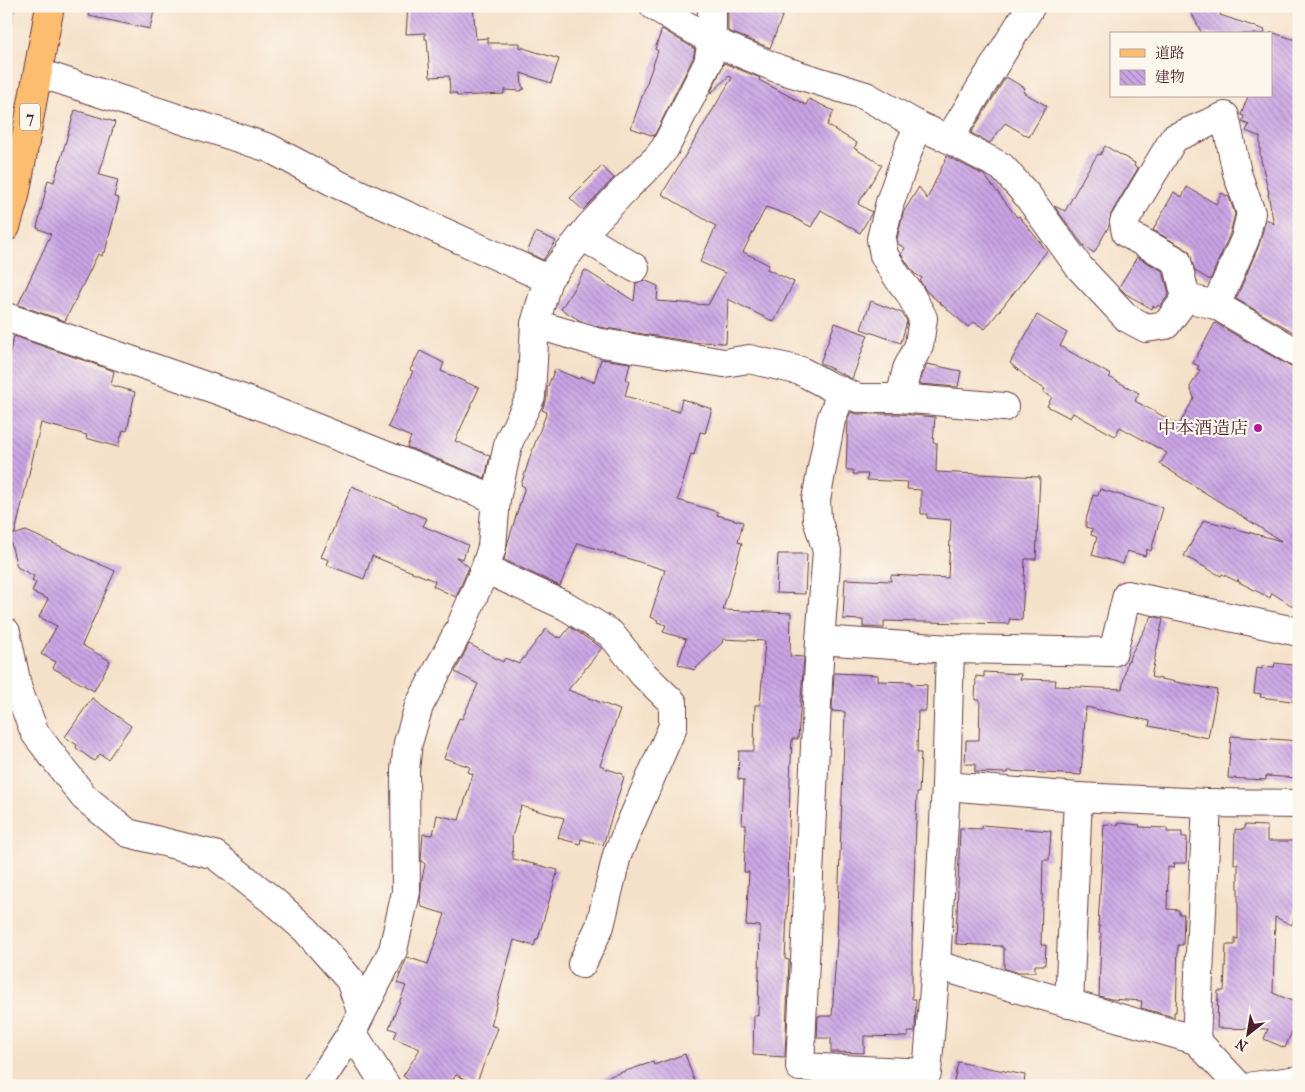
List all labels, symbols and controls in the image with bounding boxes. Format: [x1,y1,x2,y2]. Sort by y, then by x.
legend [1110,32,1272,98]
text: 道路 [1155,44,1185,62]
text: 建物 [1155,68,1185,86]
road number: 7 [20,104,40,130]
place label: 中本酒造店 [1158,418,1248,439]
marker: 中本酒造店 [1252,422,1264,434]
north arrow [1222,1010,1272,1060]
text: N [1232,1034,1250,1055]

